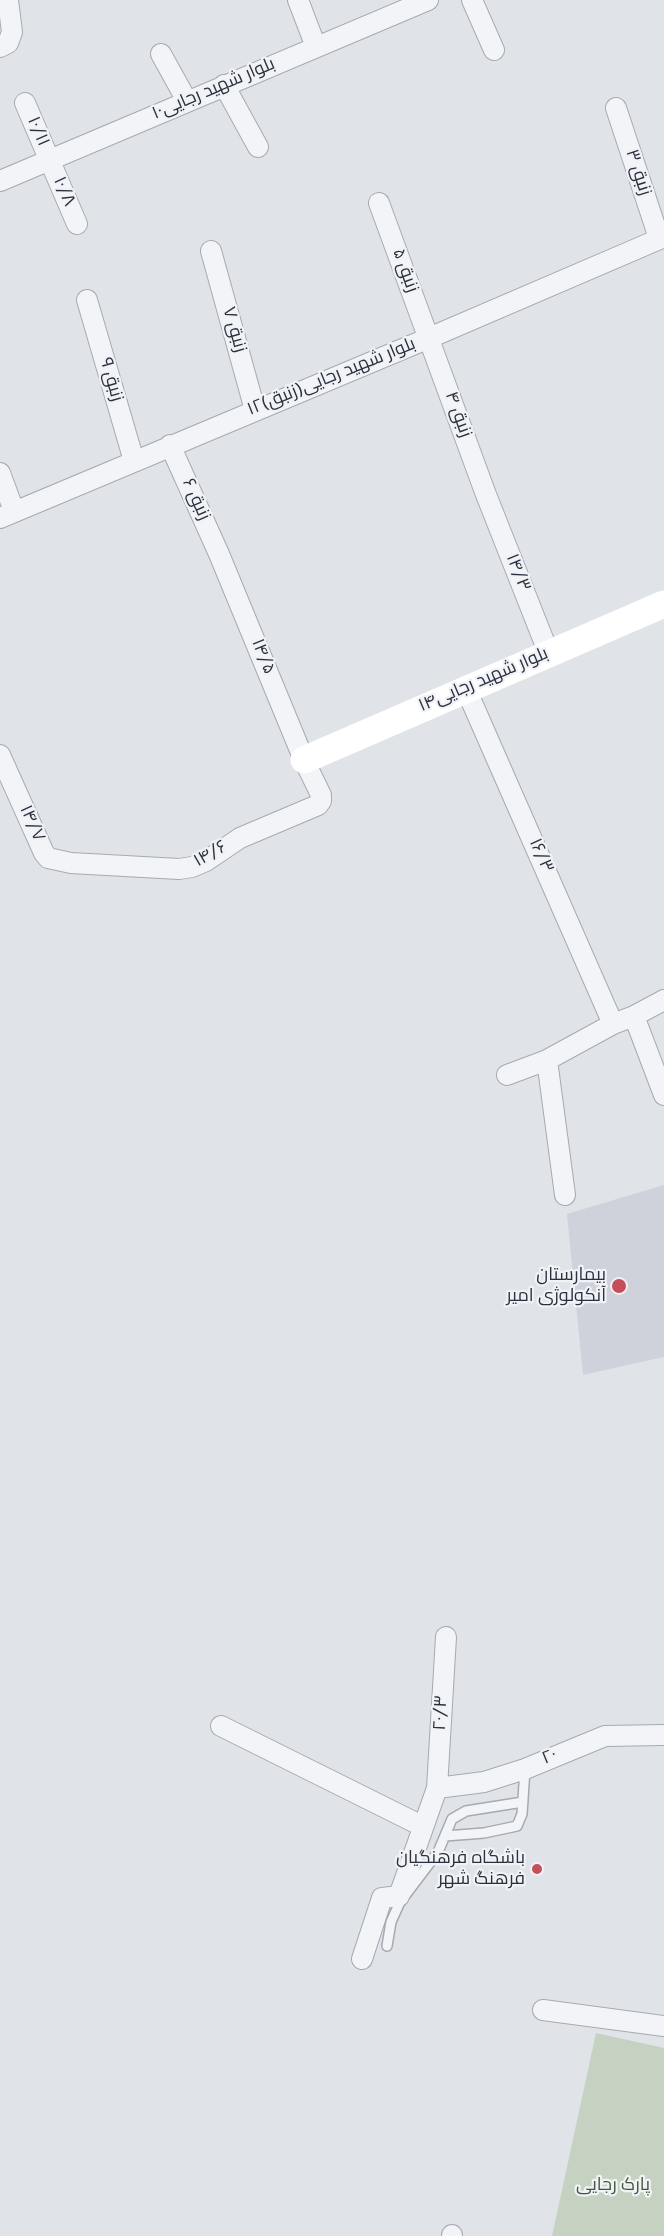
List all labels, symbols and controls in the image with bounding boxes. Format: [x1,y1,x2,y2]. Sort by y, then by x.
street label: بلوار شهید رجایی۱۰ [149,54,279,126]
street label: ۱۰/۱۱ [21,114,53,150]
street label: زنبق ۳ [619,147,655,199]
street label: ۱۰/۸ [47,174,79,210]
street label: زنبق ۵ [386,246,422,296]
street label: زنبق ۷ [216,305,250,355]
street label: ۱۲بلوار شهید رجایی(زنبق) [245,334,419,422]
street label: زنبق ۹ [93,356,127,404]
street label: زنبق ۴ [439,389,475,441]
street label: زنبق ۶ [176,476,214,524]
street label: ۱۴/۳ [500,551,534,595]
street label: ۱۴/۵ [245,636,279,678]
street label: بلوار شهید رجایی۱۴ [416,644,552,718]
street label: ۱۴/۷ [13,802,49,846]
street label: ۱۶/۳ [523,836,557,876]
street label: ۱۴/۶ [190,837,232,873]
place label: بیمارستان آنکولوژی امیر [507,1265,606,1308]
marker: بیمارستان آنکولوژی امیر [610,1277,628,1295]
street label: ۲۰/۳ [430,1695,454,1731]
street label: ۲۰ [539,1745,561,1771]
place label: باشگاه فرهنگیان فرهنگ شهر [396,1848,525,1890]
marker: باشگاه فرهنگیان فرهنگ شهر [530,1862,544,1876]
park label: پارک رجایی [576,2175,650,2197]

